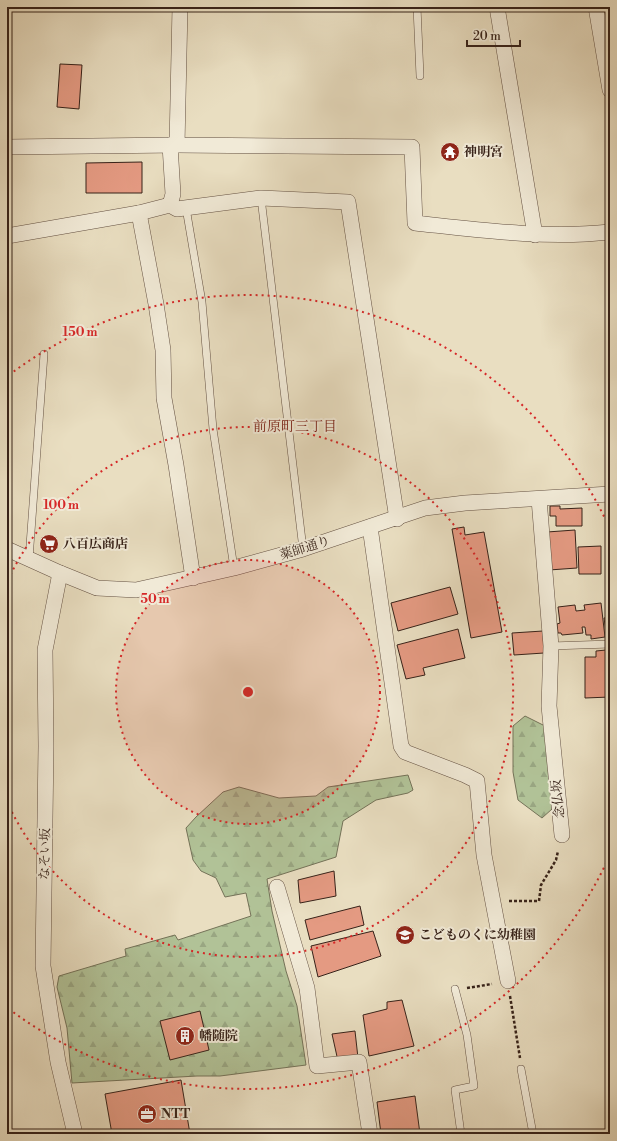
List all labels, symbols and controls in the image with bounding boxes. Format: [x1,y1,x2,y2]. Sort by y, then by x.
scale bar [467,22,520,48]
text: 20 m [473,29,501,44]
temple icon: 神明宮 [439,141,461,163]
place label: 神明宮 [464,144,503,160]
text: 150 m [63,325,97,340]
district label: 前原町三丁目 [253,418,337,436]
text: 100 m [43,498,79,513]
supermarket icon: 八百広商店 [38,533,60,555]
street label: 薬師通り [278,533,332,563]
place label: 八百広商店 [63,536,128,552]
text: 50 m [140,592,170,607]
centre of rings [241,685,255,699]
street label: 念仏坂 [548,779,568,819]
street label: なそい坂 [37,828,53,880]
school or university icon: こどものくに幼稚園 [394,924,416,946]
place label: こどものくに幼稚園 [419,927,536,943]
building icon: 幡随院 [174,1025,196,1047]
place label: 幡随院 [199,1028,238,1044]
office icon: NTT [136,1103,158,1125]
place label: NTT [161,1106,191,1122]

